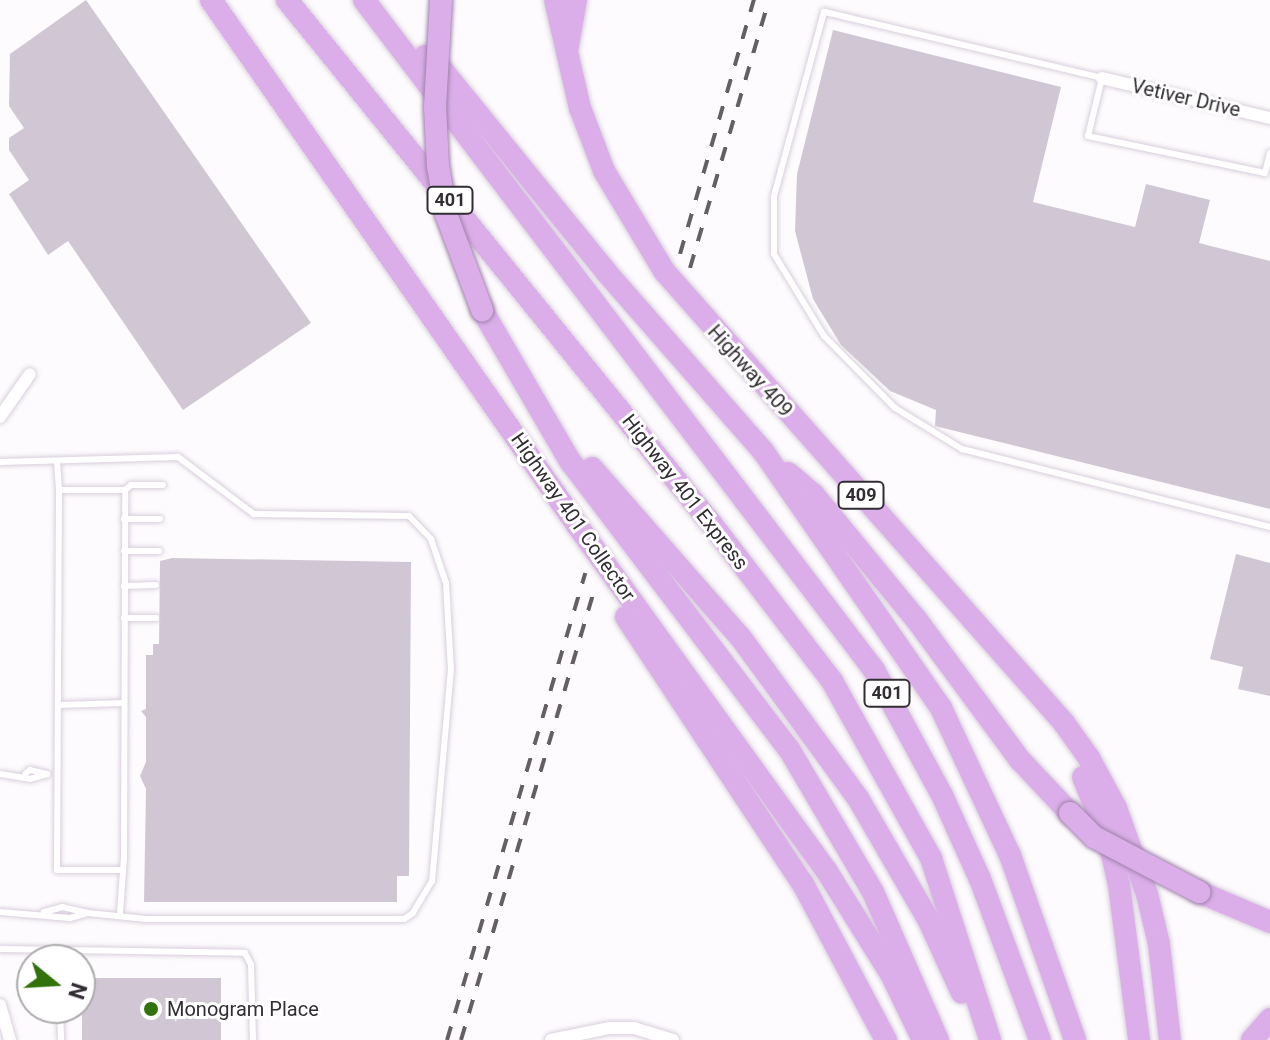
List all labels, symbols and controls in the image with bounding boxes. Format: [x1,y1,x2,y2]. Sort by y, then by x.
street label: Vetiver Drive [1129,74,1243,122]
road number: 401 [426,186,474,214]
street label: Highway 409 [703,320,797,422]
street label: Highway 401 Express [617,410,753,574]
street label: Highway 401 Collector [506,428,640,606]
road number: 409 [837,481,885,509]
road number: 401 [863,679,911,707]
north arrow [16,944,96,1024]
text: N [63,980,92,1002]
place label: Monogram Place [167,997,319,1021]
marker: Monogram Place [142,1000,160,1018]

